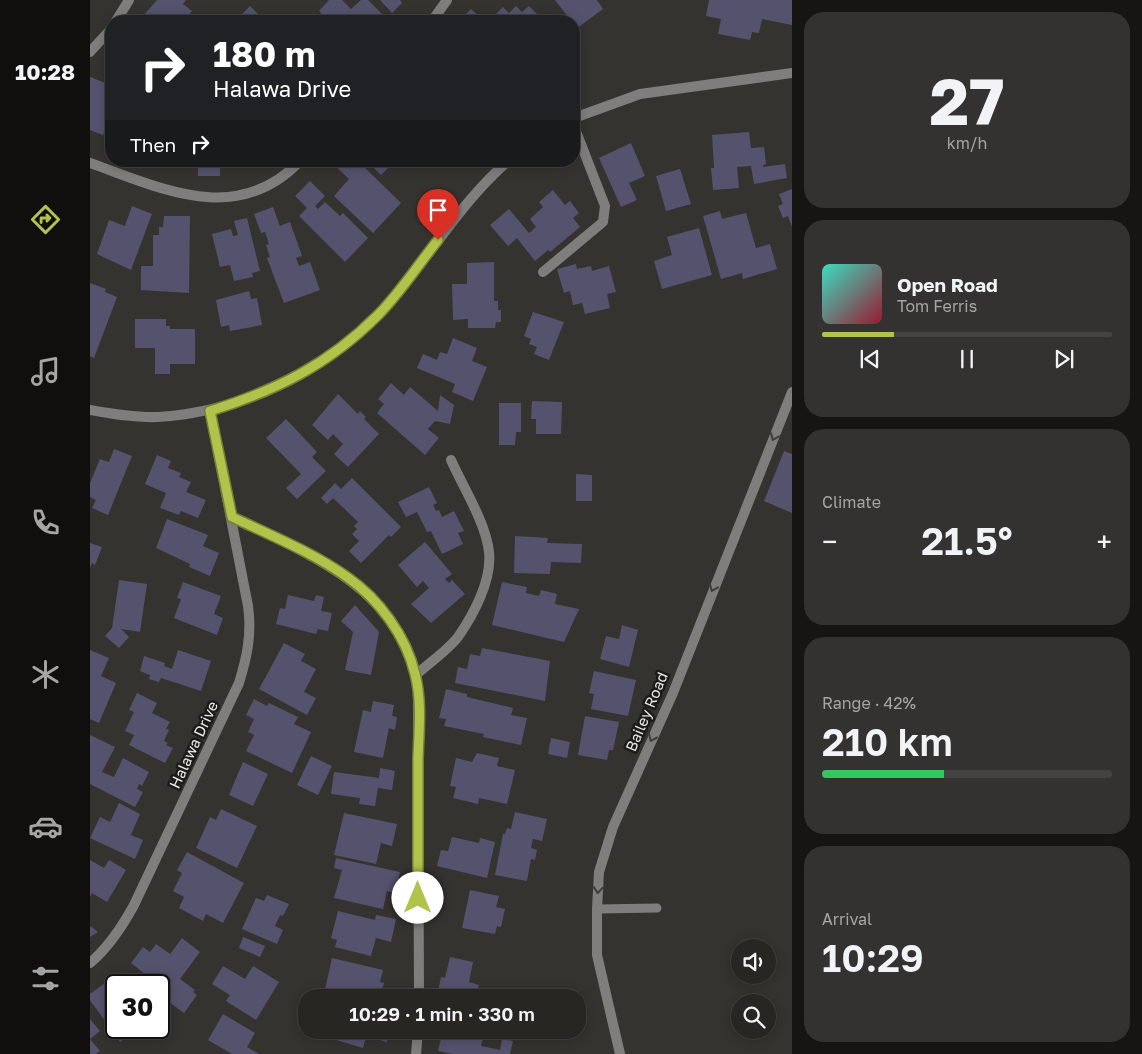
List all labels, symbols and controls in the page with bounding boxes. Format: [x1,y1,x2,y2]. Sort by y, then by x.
text: 180 m [213,33,316,75]
icon: right [130,35,195,100]
text: 10:28 [15,58,75,85]
text: 27 [929,61,1005,139]
text: Halawa Drive [213,75,351,102]
icon: right [186,130,214,158]
text: Then [130,133,176,156]
text: km/h [947,133,987,153]
pin [417,189,459,240]
icon: arrive [424,196,452,224]
icon: directions [28,202,63,237]
text: Open Road [897,273,998,296]
text: Tom Ferris [897,296,977,316]
icon: previous [856,345,884,373]
icon: pause [953,345,981,373]
icon: next [1050,345,1078,373]
icon: music [28,354,63,389]
one-way arrow [769,432,780,441]
text: Climate [822,492,881,512]
icon: phone [28,505,63,540]
text: 21.5° [921,518,1013,563]
text: − [822,525,837,558]
text: + [1097,525,1112,558]
one-way arrow [709,583,719,591]
icon: climate [28,657,63,692]
street label: Bailey Road [621,669,671,754]
text: Range · 42% [822,693,916,713]
street label: Halawa Drive [165,698,221,791]
text: 210 km [822,719,953,764]
one-way arrow [648,733,659,742]
icon: car [28,809,63,844]
position arrow [391,871,443,923]
one-way arrow [593,887,604,895]
text: Arrival [822,909,872,929]
text: 10:29 [822,935,924,980]
map controls [731,939,776,1039]
button: sound [731,939,776,984]
icon: filters [28,961,63,996]
speed limit sign: 30 [105,974,170,1039]
button: search [731,994,776,1039]
text: 10:29 · 1 min · 330 m [349,1002,535,1025]

